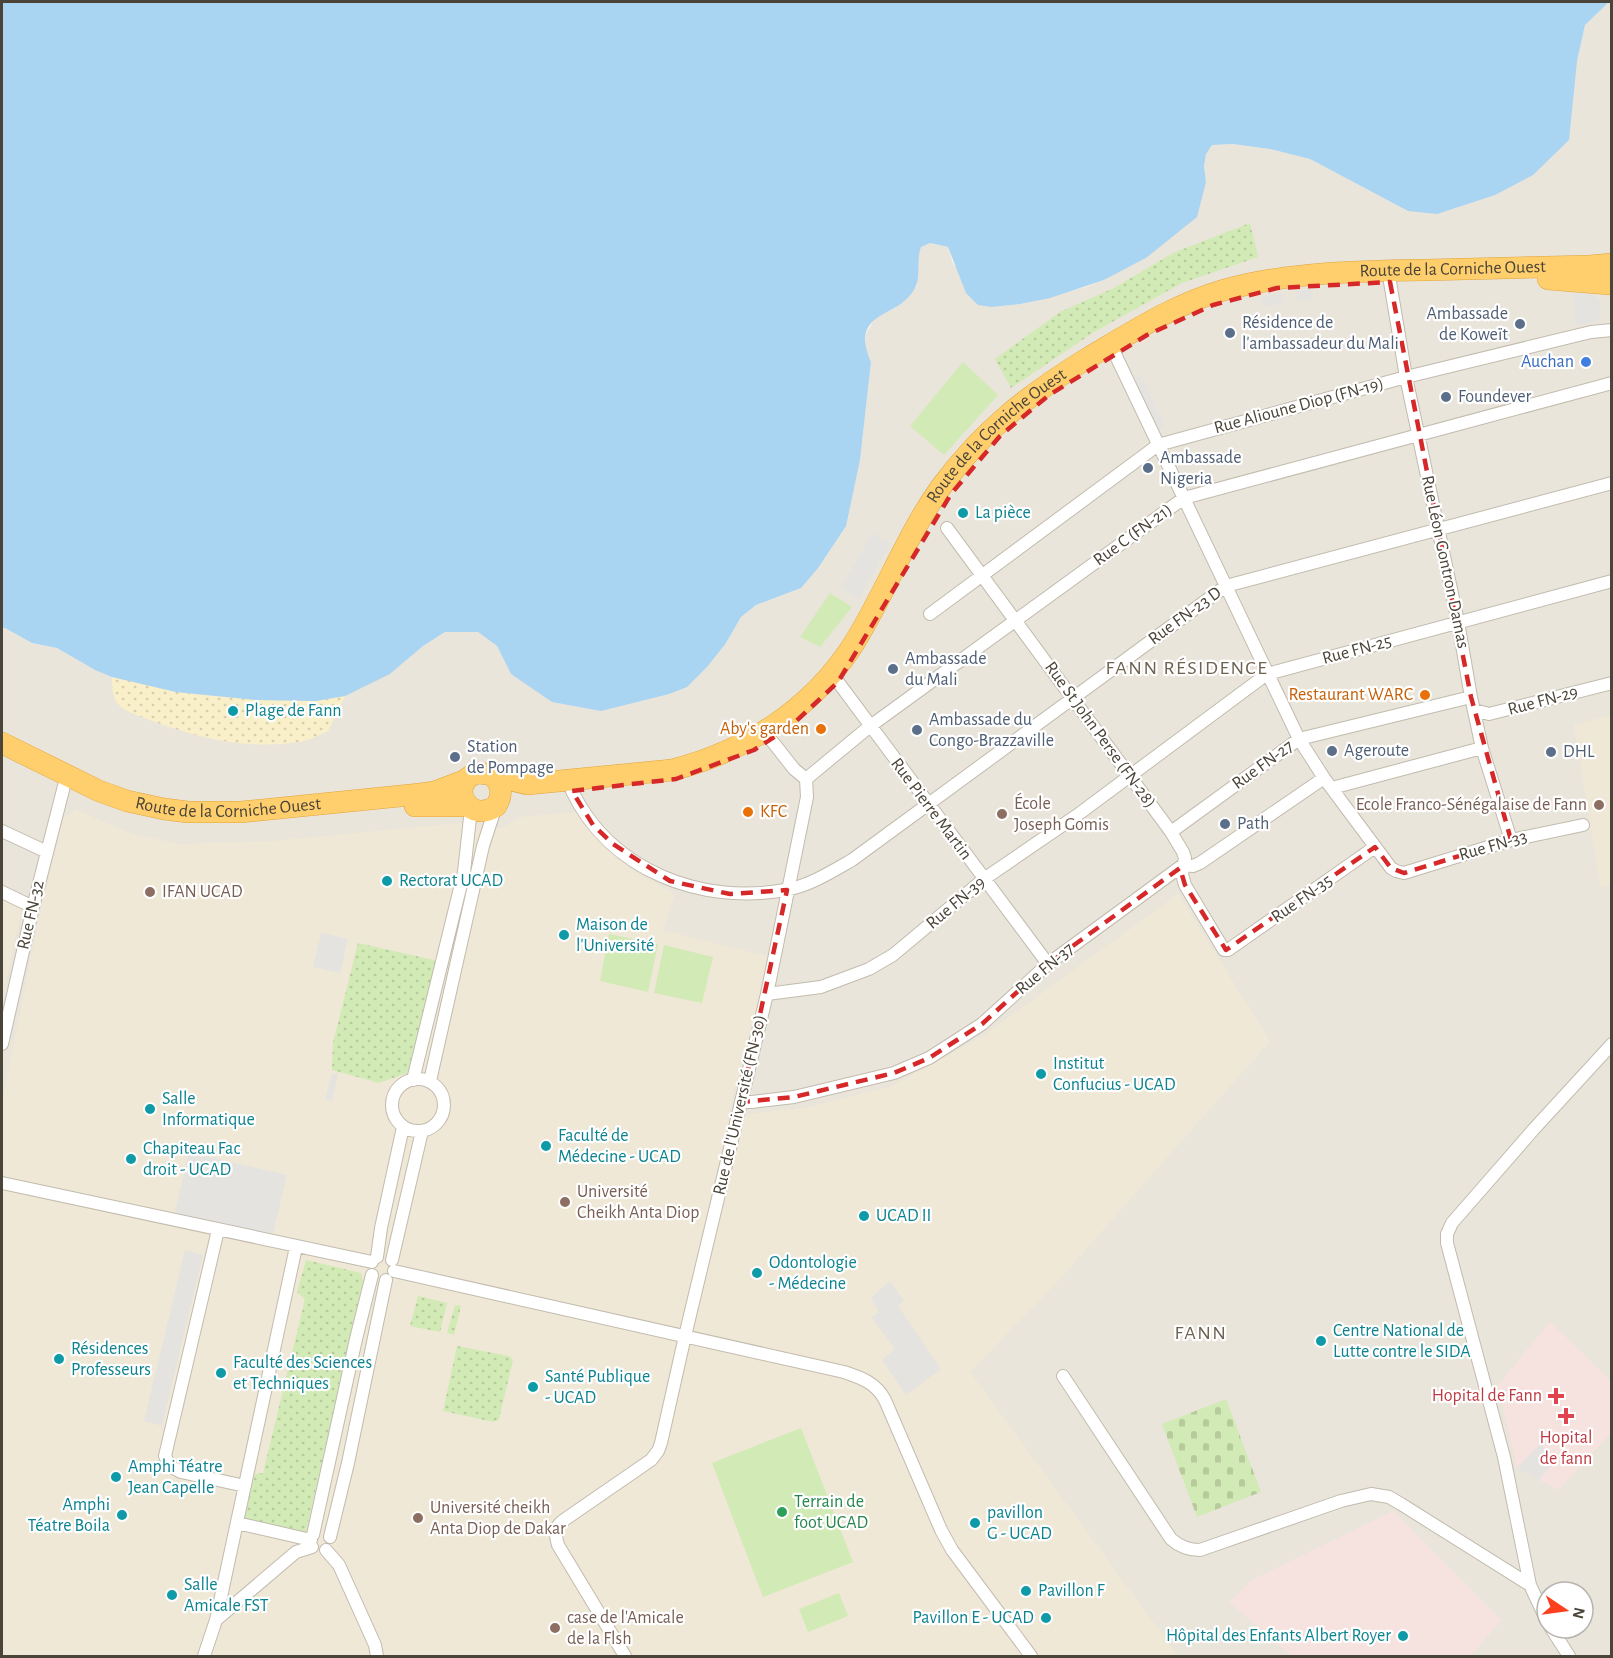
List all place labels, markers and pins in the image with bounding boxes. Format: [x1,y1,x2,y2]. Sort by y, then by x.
place label: Ambassade de Koweït [1427,305,1508,344]
place label: Résidence de l'ambassadeur du Mali [1242,314,1399,353]
marker: Ambassade de Koweït [1513,317,1527,331]
marker: Résidence de l'ambassadeur du Mali [1223,326,1237,340]
place label: Auchan [1521,353,1574,371]
marker: Auchan [1579,355,1593,369]
place label: Foundever [1458,388,1532,406]
marker: Foundever [1439,390,1453,404]
place label: Ambassade Nigeria [1160,449,1241,488]
marker: Ambassade Nigeria [1141,461,1155,475]
place label: La pièce [975,504,1031,522]
marker: La pièce [956,506,970,520]
place label: Ambassade du Mali [905,650,986,689]
marker: Ambassade du Mali [886,662,900,676]
place label: Restaurant WARC [1289,686,1413,704]
marker: Restaurant WARC [1418,688,1432,702]
place label: Plage de Fann [245,702,342,720]
marker: Plage de Fann [226,704,240,718]
place label: Ambassade du Congo-Brazzaville [929,711,1054,750]
place label: Aby's garden [720,720,809,738]
marker: Aby's garden [814,722,828,736]
marker: Ambassade du Congo-Brazzaville [910,723,924,737]
place label: Station de Pompage [467,738,554,777]
place label: Ageroute [1344,742,1409,760]
place label: DHL [1563,743,1595,761]
marker: Ageroute [1325,744,1339,758]
marker: DHL [1544,745,1558,759]
marker: Station de Pompage [448,750,462,764]
place label: École Joseph Gomis [1014,792,1109,834]
place label: Ecole Franco-Sénégalaise de Fann [1356,796,1587,814]
marker: Ecole Franco-Sénégalaise de Fann [1592,798,1606,812]
place label: KFC [760,803,787,821]
marker: KFC [741,805,755,819]
marker: École Joseph Gomis [995,807,1009,821]
place label: Path [1237,815,1269,833]
marker: Path [1218,817,1232,831]
place label: Rectorat UCAD [399,872,503,890]
marker: Rectorat UCAD [380,874,394,888]
place label: IFAN UCAD [162,883,243,901]
marker: IFAN UCAD [143,885,157,899]
place label: Maison de l'Université [576,916,654,955]
marker: Maison de l'Université [557,928,571,942]
place label: Institut Confucius - UCAD [1053,1055,1176,1094]
marker: Institut Confucius - UCAD [1034,1067,1048,1081]
place label: Salle Informatique [162,1090,255,1129]
marker: Salle Informatique [143,1102,157,1116]
place label: Faculté de Médecine - UCAD [558,1127,681,1166]
marker: Faculté de Médecine - UCAD [539,1139,553,1153]
place label: Chapiteau Fac droit - UCAD [143,1140,240,1179]
marker: Chapiteau Fac droit - UCAD [124,1152,138,1166]
place label: Université Cheikh Anta Diop [577,1183,699,1222]
marker: Université Cheikh Anta Diop [558,1195,572,1209]
place label: UCAD II [876,1207,931,1225]
marker: UCAD II [857,1209,871,1223]
place label: Odontologie - Médecine [769,1254,857,1293]
marker: Odontologie - Médecine [750,1266,764,1280]
place label: Centre National de Lutte contre le SIDA [1333,1322,1471,1361]
marker: Centre National de Lutte contre le SIDA [1314,1334,1328,1348]
place label: Résidences Professeurs [71,1340,151,1379]
marker: Résidences Professeurs [52,1352,66,1366]
place label: Faculté des Sciences et Techniques [233,1354,372,1393]
marker: Faculté des Sciences et Techniques [214,1366,228,1380]
place label: Santé Publique - UCAD [545,1368,650,1407]
marker: Santé Publique - UCAD [526,1380,540,1394]
place label: Hopital de Fann [1432,1387,1542,1405]
marker: Hopital de Fann [1547,1387,1565,1405]
marker: Hopital de fann [1557,1407,1575,1425]
place label: Hopital de fann [1540,1429,1592,1468]
place label: Amphi Téatre Jean Capelle [128,1458,223,1497]
marker: Amphi Téatre Jean Capelle [109,1470,123,1484]
place label: Terrain de foot UCAD [794,1493,868,1532]
place label: Amphi Téatre Boila [28,1496,110,1535]
place label: Université cheikh Anta Diop de Dakar [430,1499,566,1538]
place label: pavillon G - UCAD [987,1504,1052,1543]
marker: Terrain de foot UCAD [775,1505,789,1519]
marker: Amphi Téatre Boila [115,1508,129,1522]
marker: Université cheikh Anta Diop de Dakar [411,1511,425,1525]
marker: pavillon G - UCAD [968,1516,982,1530]
place label: Salle Amicale FST [184,1576,269,1615]
place label: Pavillon F [1038,1582,1105,1600]
marker: Pavillon F [1019,1584,1033,1598]
marker: Salle Amicale FST [165,1588,179,1602]
place label: case de l'Amicale de la Flsh [567,1609,684,1648]
place label: Pavillon E - UCAD [912,1609,1034,1627]
marker: Pavillon E - UCAD [1039,1611,1053,1625]
marker: case de l'Amicale de la Flsh [548,1621,562,1635]
place label: Hôpital des Enfants Albert Royer [1166,1627,1391,1645]
marker: Hôpital des Enfants Albert Royer [1396,1629,1410,1643]

